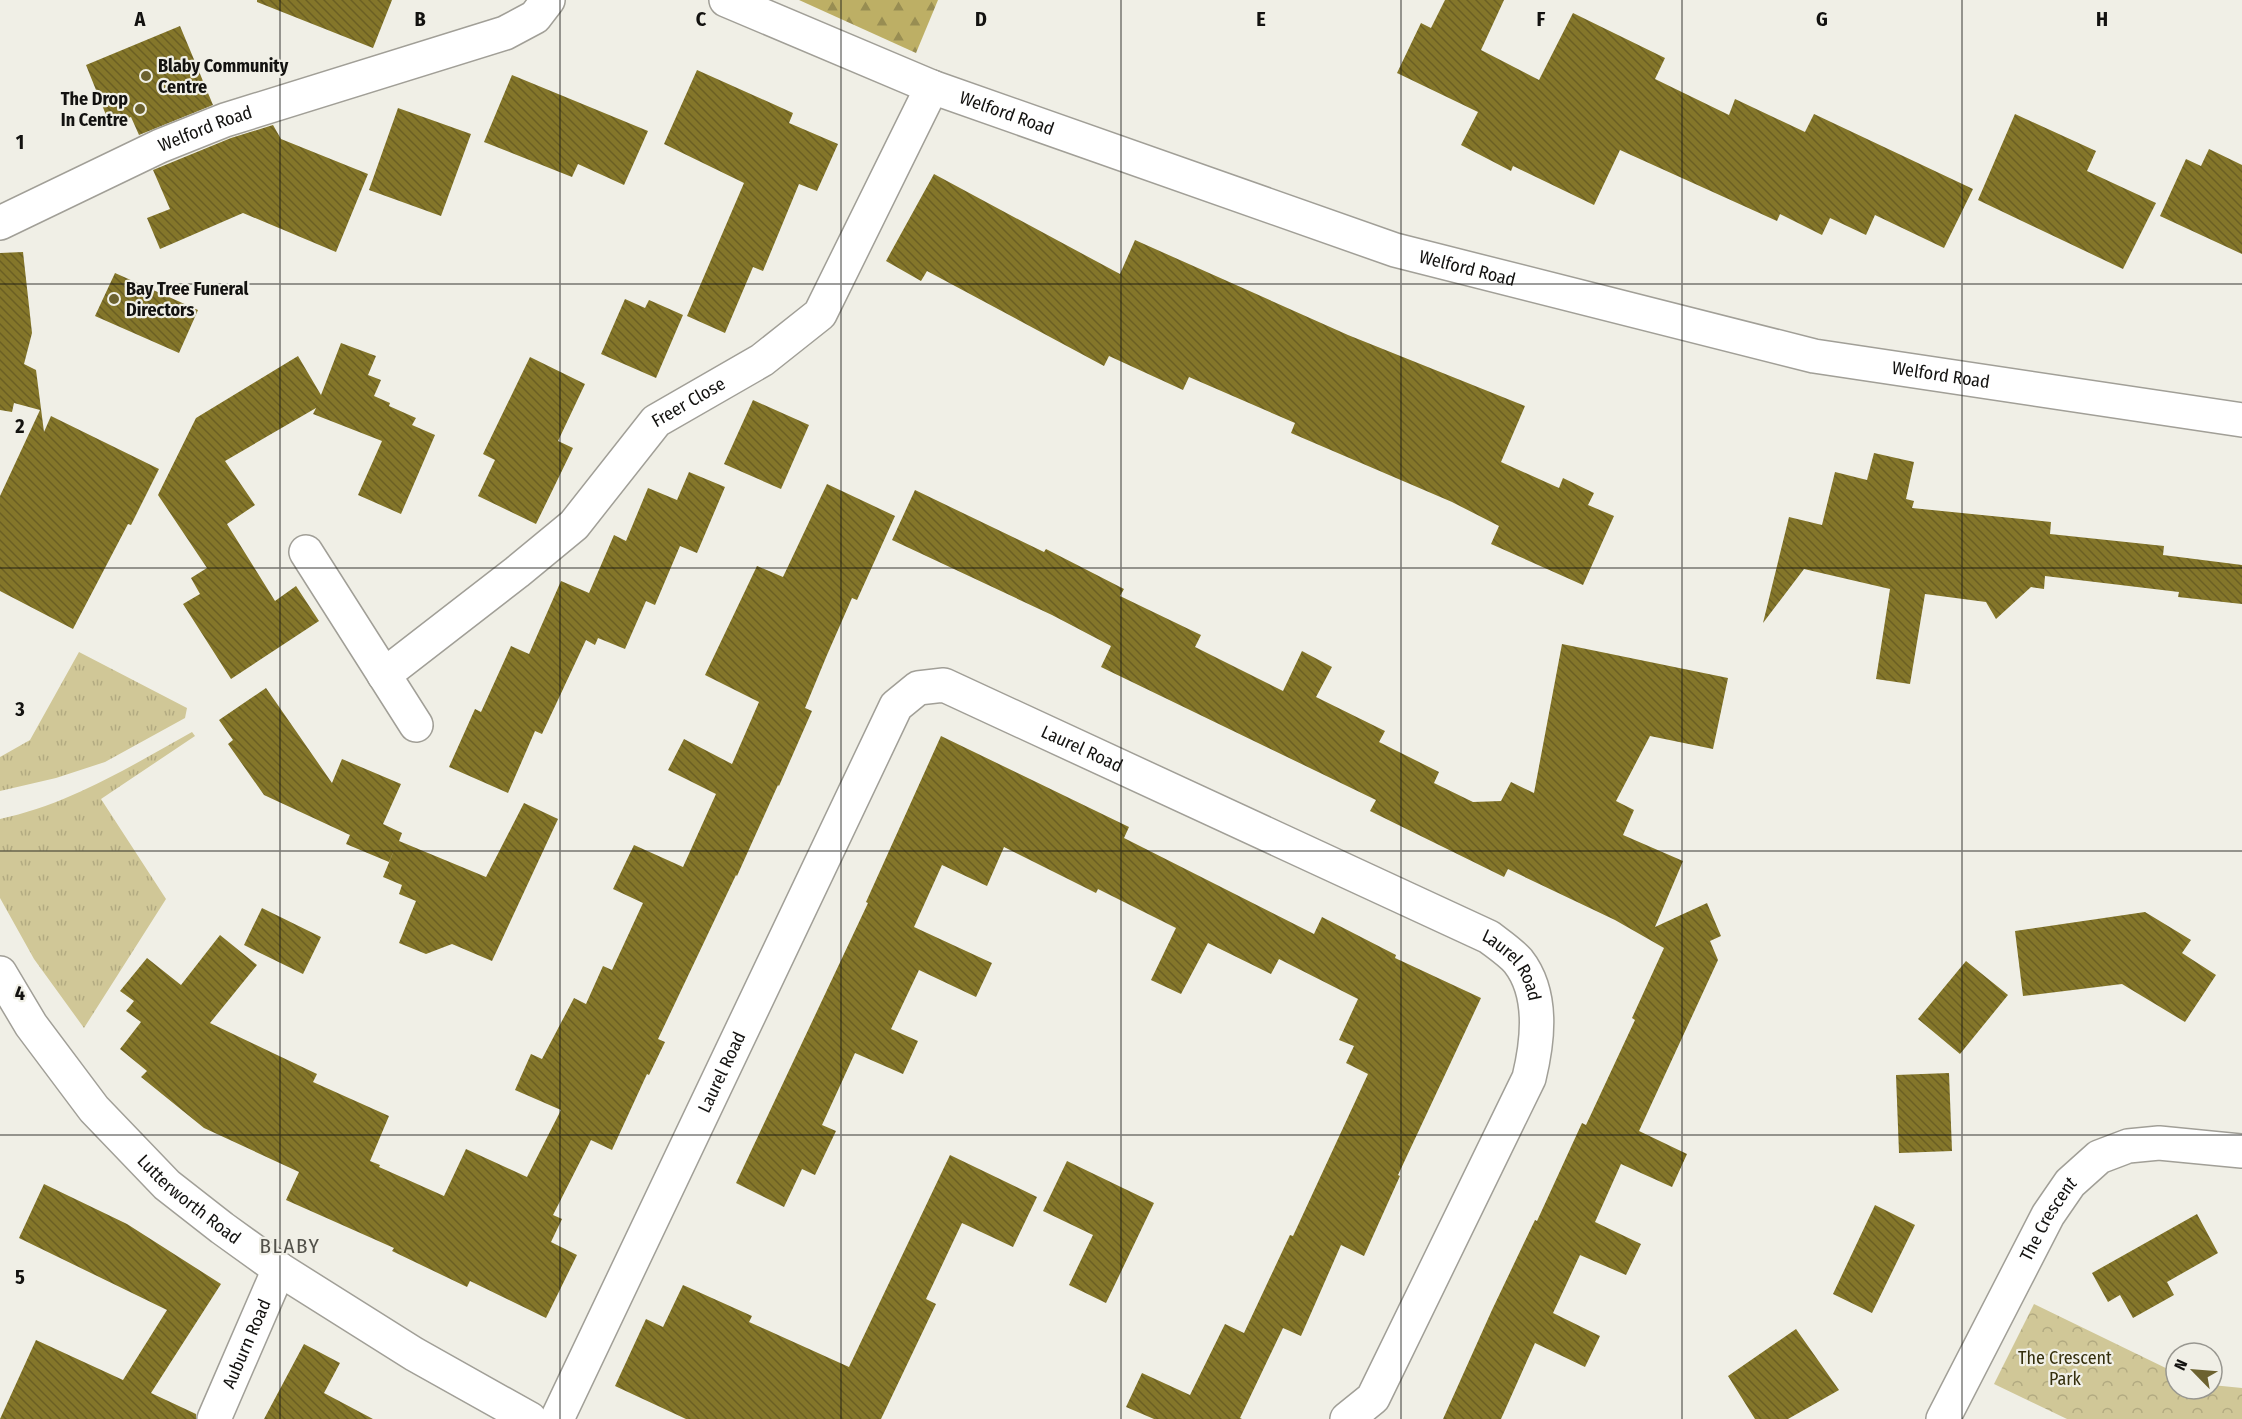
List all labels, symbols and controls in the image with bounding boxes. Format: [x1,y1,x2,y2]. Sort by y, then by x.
text: A [134,7,147,31]
text: B [414,7,426,31]
text: C [696,7,707,31]
text: D [975,7,987,31]
text: E [1256,7,1266,31]
text: F [1537,7,1546,31]
text: G [1816,7,1828,31]
text: H [2096,7,2108,31]
place label: Blaby Community Centre [158,55,289,98]
marker: Blaby Community Centre [139,69,153,83]
street label: Welford Road [957,87,1057,140]
place label: The Drop In Centre [61,88,128,131]
street label: Welford Road [155,101,255,157]
marker: The Drop In Centre [133,102,147,116]
text: 1 [16,130,24,154]
street label: Welford Road [1417,245,1518,291]
place label: Bay Tree Funeral Directors [126,278,248,321]
marker: Bay Tree Funeral Directors [107,292,121,306]
street label: Welford Road [1890,357,1991,393]
street label: Freer Close [648,373,729,432]
text: 2 [14,414,25,438]
text: 3 [14,697,25,721]
street label: Laurel Road [1038,720,1126,777]
street label: Laurel Road [1479,924,1546,1003]
text: 4 [15,981,25,1005]
street label: Laurel Road [693,1028,751,1116]
street label: Lutterworth Road [133,1150,245,1249]
street label: The Crescent [2015,1172,2081,1265]
district label: BLABY [260,1233,320,1259]
text: 5 [15,1265,25,1289]
street label: Auburn Road [218,1296,276,1392]
north arrow [2164,1341,2224,1401]
park label: The Crescent Park [2018,1347,2112,1390]
text: N [2170,1357,2191,1373]

